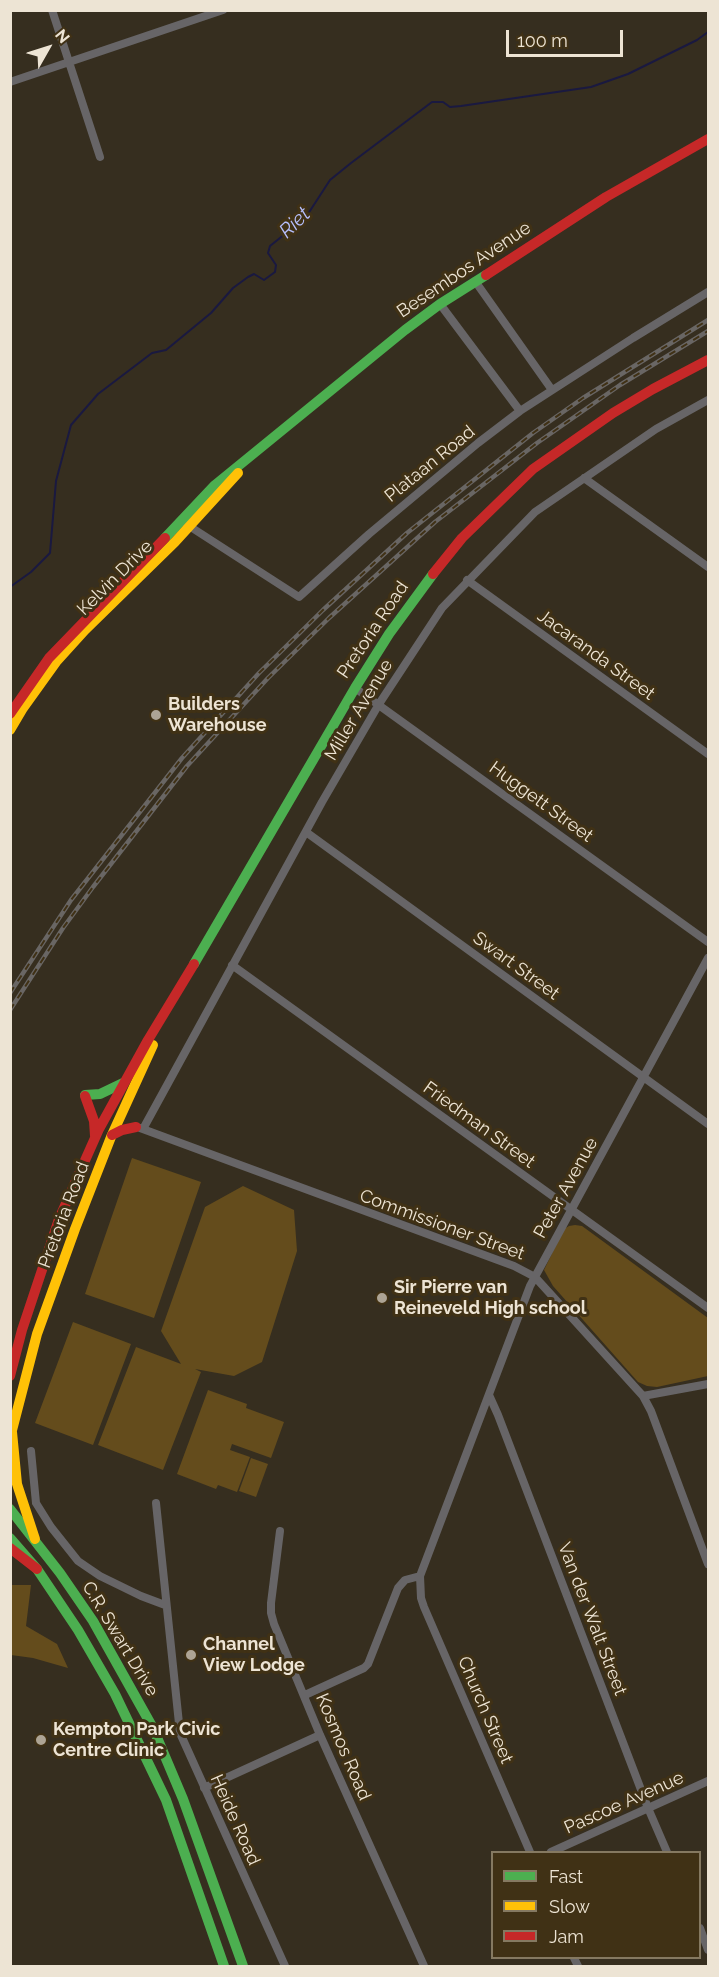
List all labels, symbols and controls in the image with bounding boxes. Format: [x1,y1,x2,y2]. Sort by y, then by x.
north arrow [18,18,78,78]
scale bar [509,18,626,56]
text: N [51,26,74,47]
text: 100 m [517,30,568,51]
water label: Riet [275,203,315,243]
street label: Besembos Avenue [393,217,535,323]
street label: Plataan Road [381,421,479,507]
street label: Kelvin Drive [73,536,157,620]
street label: Pretoria Road [333,577,413,683]
street label: Jacaranda Street [533,605,659,705]
street label: Miller Avenue [320,656,398,764]
place label: Builders Warehouse [168,694,266,736]
marker: Builders Warehouse [149,708,163,722]
street label: Huggett Street [485,757,597,847]
street label: Swart Street [469,927,563,1005]
street label: Friedman Street [419,1077,539,1173]
street label: Peter Avenue [529,1134,603,1242]
street label: Pretoria Road [34,1159,94,1271]
street label: Commissioner Street [357,1185,527,1265]
place label: Sir Pierre van Reineveld High school [394,1277,586,1320]
marker: Sir Pierre van Reineveld High school [375,1291,389,1305]
street label: Van der Walt Street [553,1540,631,1698]
street label: C.R. Swart Drive [77,1578,163,1700]
place label: Channel View Lodge [203,1634,305,1676]
marker: Channel View Lodge [184,1648,198,1662]
street label: Church Street [453,1653,517,1767]
street label: Kosmos Road [311,1690,375,1804]
place label: Kempton Park Civic Centre Clinic [53,1719,220,1762]
marker: Kempton Park Civic Centre Clinic [34,1733,48,1747]
street label: Pascoe Avenue [561,1767,687,1839]
street label: Heide Road [205,1771,265,1869]
legend [491,1851,701,1959]
text: Fast [549,1866,583,1887]
text: Slow [549,1896,590,1917]
text: Jam [549,1926,584,1947]

